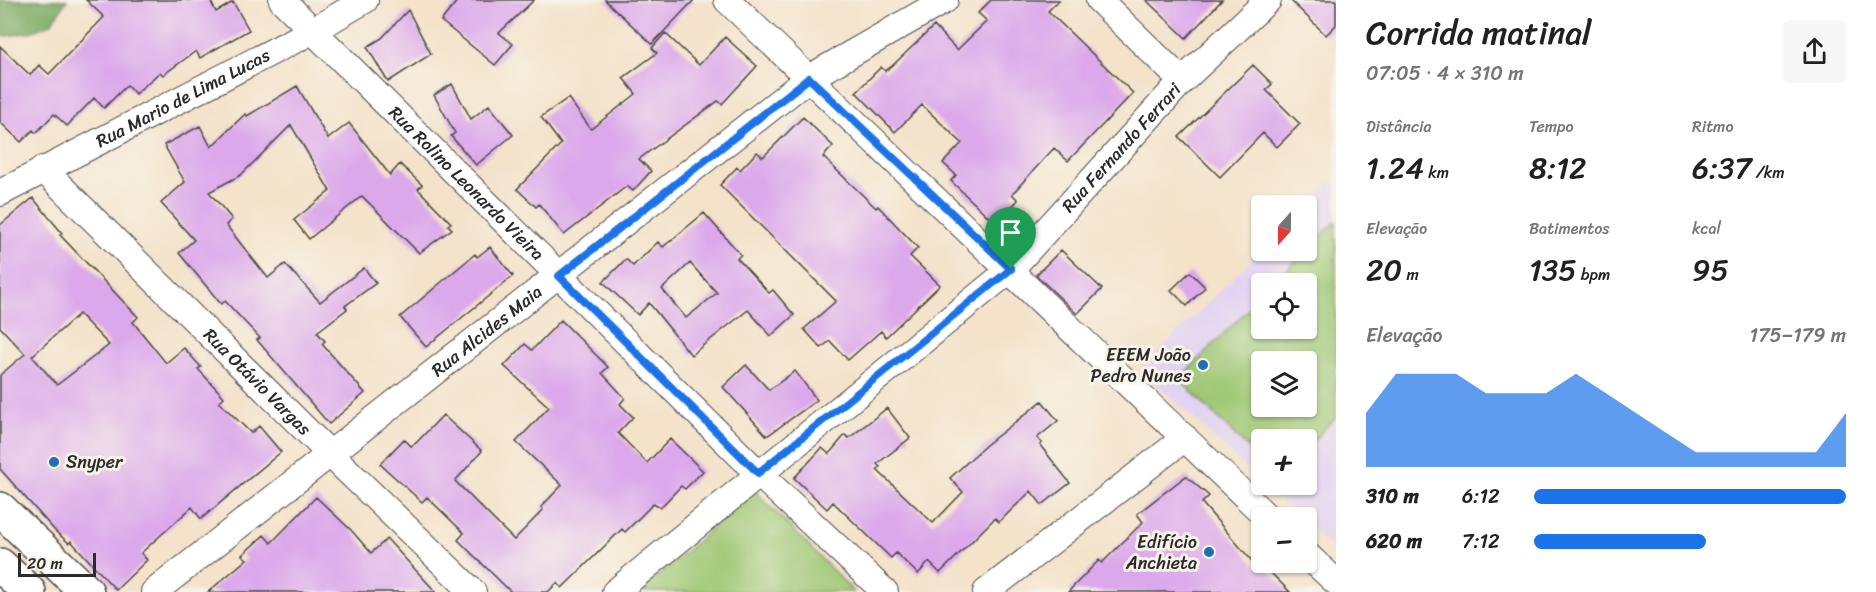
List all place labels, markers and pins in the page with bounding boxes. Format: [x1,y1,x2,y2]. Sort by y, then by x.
pin [985,207,1036,269]
place label: EEEM João Pedro Nunes [1091,339,1192,392]
marker: EEEM João Pedro Nunes [1196,358,1210,372]
place label: Snyper [66,446,124,478]
marker: Snyper [47,455,61,469]
place label: Edifício Anchieta [1125,526,1197,579]
marker: Edifício Anchieta [1202,545,1216,559]

